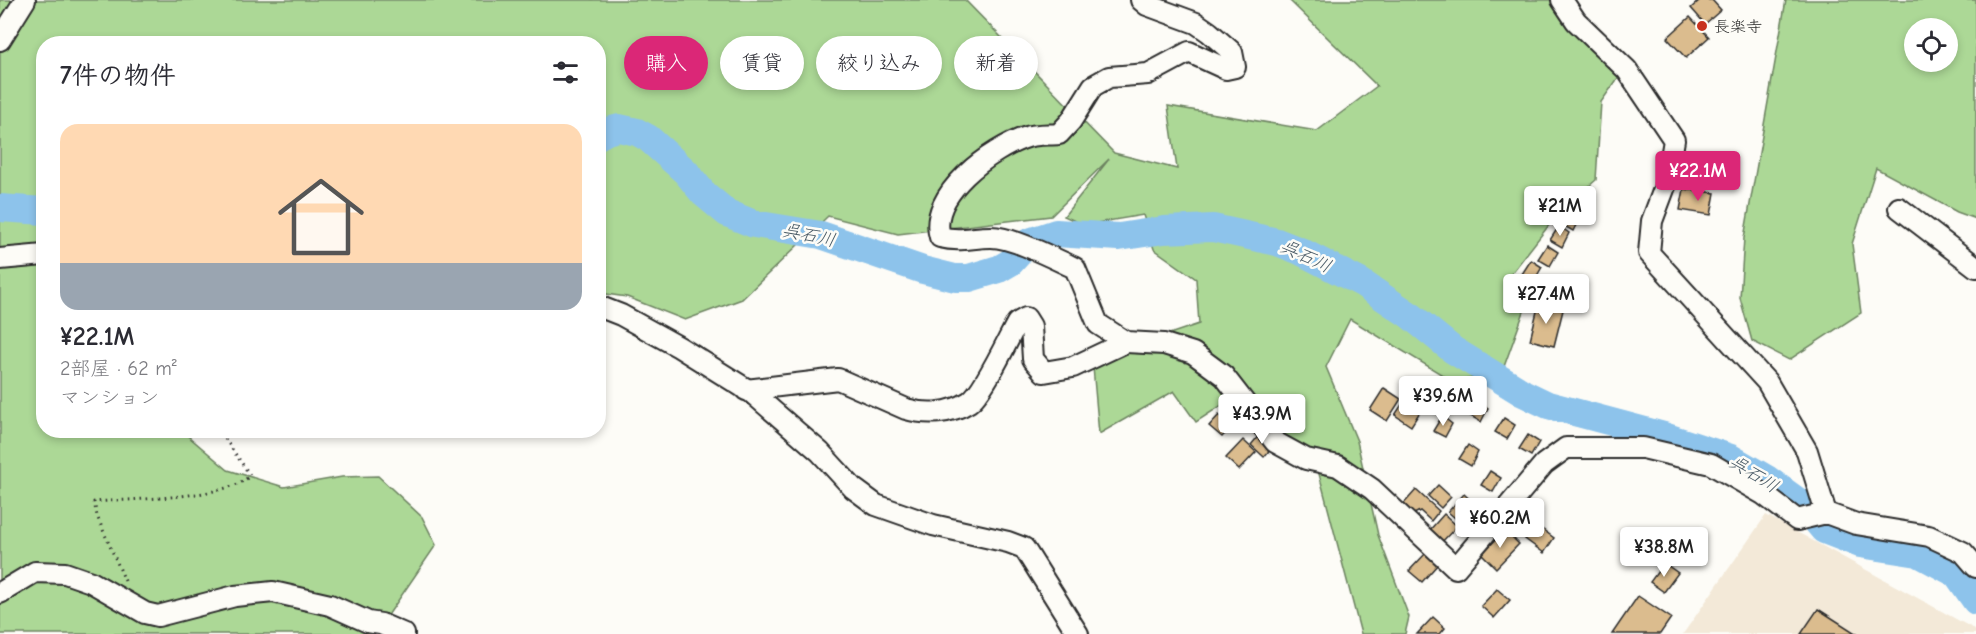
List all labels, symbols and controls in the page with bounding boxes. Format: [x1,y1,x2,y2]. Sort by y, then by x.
place label: 長楽寺 [1714,18,1762,36]
map controls [1904,18,1958,72]
button: locate [1904,18,1958,72]
marker: 長楽寺 [1695,19,1709,33]
chip: 購入 [624,36,708,90]
chip: 賃貸 [720,36,804,90]
chip: 絞り込み [816,36,942,90]
chip: 新着 [954,36,1038,90]
icon: filters [549,56,582,89]
text: 7件の物件 [60,61,176,91]
pin: ¥22.1M [1649,151,1747,202]
text: ¥22.1M [1669,159,1727,182]
icon: home [267,163,375,271]
pin: ¥21M [1524,186,1596,237]
text: ¥21M [1538,194,1582,217]
water label: 呉石川 [780,220,837,251]
water label: 呉石川 [1277,236,1335,277]
pin: ¥27.4M [1497,274,1595,325]
text: ¥27.4M [1517,282,1575,305]
text: ¥22.1M [60,322,135,352]
text: 2部屋 · 62 m² [60,357,177,380]
pin: ¥39.6M [1394,376,1492,427]
text: ¥39.6M [1413,384,1473,407]
text: マンション [60,386,159,409]
pin: ¥43.9M [1213,394,1311,445]
text: ¥43.9M [1232,402,1292,425]
water label: 呉石川 [1725,451,1782,498]
pin: ¥60.2M [1451,498,1549,549]
text: ¥60.2M [1469,506,1531,529]
pin: ¥38.8M [1615,527,1713,578]
text: ¥38.8M [1634,535,1694,558]

